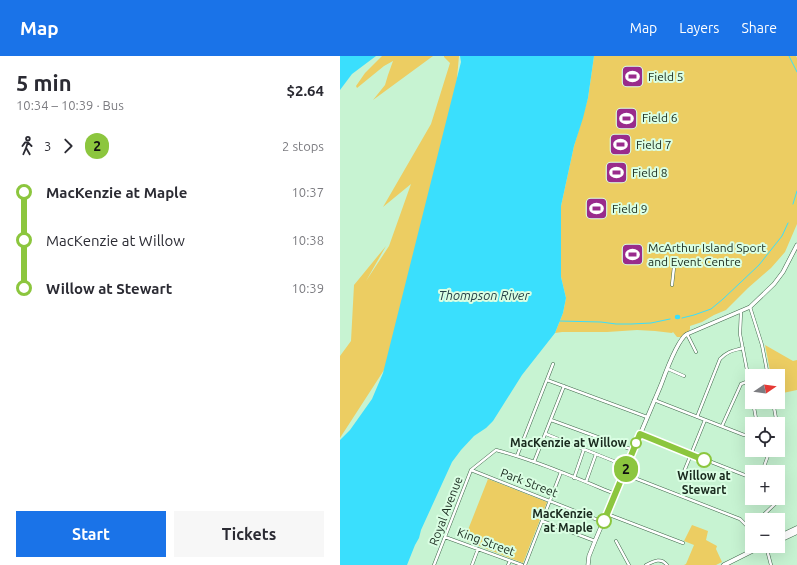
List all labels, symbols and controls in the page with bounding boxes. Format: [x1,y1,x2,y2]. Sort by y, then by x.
text: Map [20,17,59,39]
text: Map [630,20,657,36]
text: Layers [679,20,719,36]
text: Share [741,20,777,36]
sports icon: Field 5 [619,64,645,90]
text: 5 min [16,70,72,95]
place label: Field 5 [648,70,684,83]
text: $2.64 [286,82,324,99]
text: 10:34 – 10:39 · Bus [16,98,124,112]
sports icon: Field 6 [614,105,640,131]
place label: Field 6 [642,111,678,124]
sports icon: Field 7 [608,132,634,158]
icon: walk [16,135,38,157]
icon: forward [57,135,79,157]
text: 2 [93,138,101,154]
place label: Field 7 [636,138,672,151]
text: 3 [44,139,51,153]
text: 2 stops [282,139,324,153]
sports icon: Field 8 [604,160,630,186]
place label: Field 8 [632,166,668,179]
text: MacKenzie at Maple [46,184,187,201]
text: 10:37 [291,185,324,199]
sports icon: Field 9 [584,196,610,222]
place label: Field 9 [612,202,648,215]
text: MacKenzie at Willow [46,232,185,249]
text: 10:38 [291,233,324,247]
place label: McArthur Island Sport and Event Centre [648,241,766,268]
sports icon: McArthur Island Sport and Event Centre [619,242,645,268]
text: Willow at Stewart [46,280,172,297]
text: 10:39 [291,281,324,295]
water label: Thompson River [439,288,530,302]
north arrow [745,369,785,409]
map controls [745,369,785,553]
button: locate [745,417,785,457]
place label: MacKenzie at Willow [510,436,628,449]
marker: MacKenzie at Willow [630,437,642,449]
marker: Willow at Stewart [696,452,712,468]
line badge: 2 [613,456,639,482]
text: 2 [622,461,630,477]
button: + [745,465,785,505]
street label: Park Street [499,466,560,499]
place label: Willow at Stewart [677,469,731,496]
street label: Royal Avenue [426,475,465,547]
place label: MacKenzie at Maple [532,507,593,534]
button: Start [16,511,166,557]
button: Tickets [174,511,324,557]
marker: MacKenzie at Maple [596,513,612,529]
button: − [745,513,785,553]
street label: King Street [456,525,517,558]

